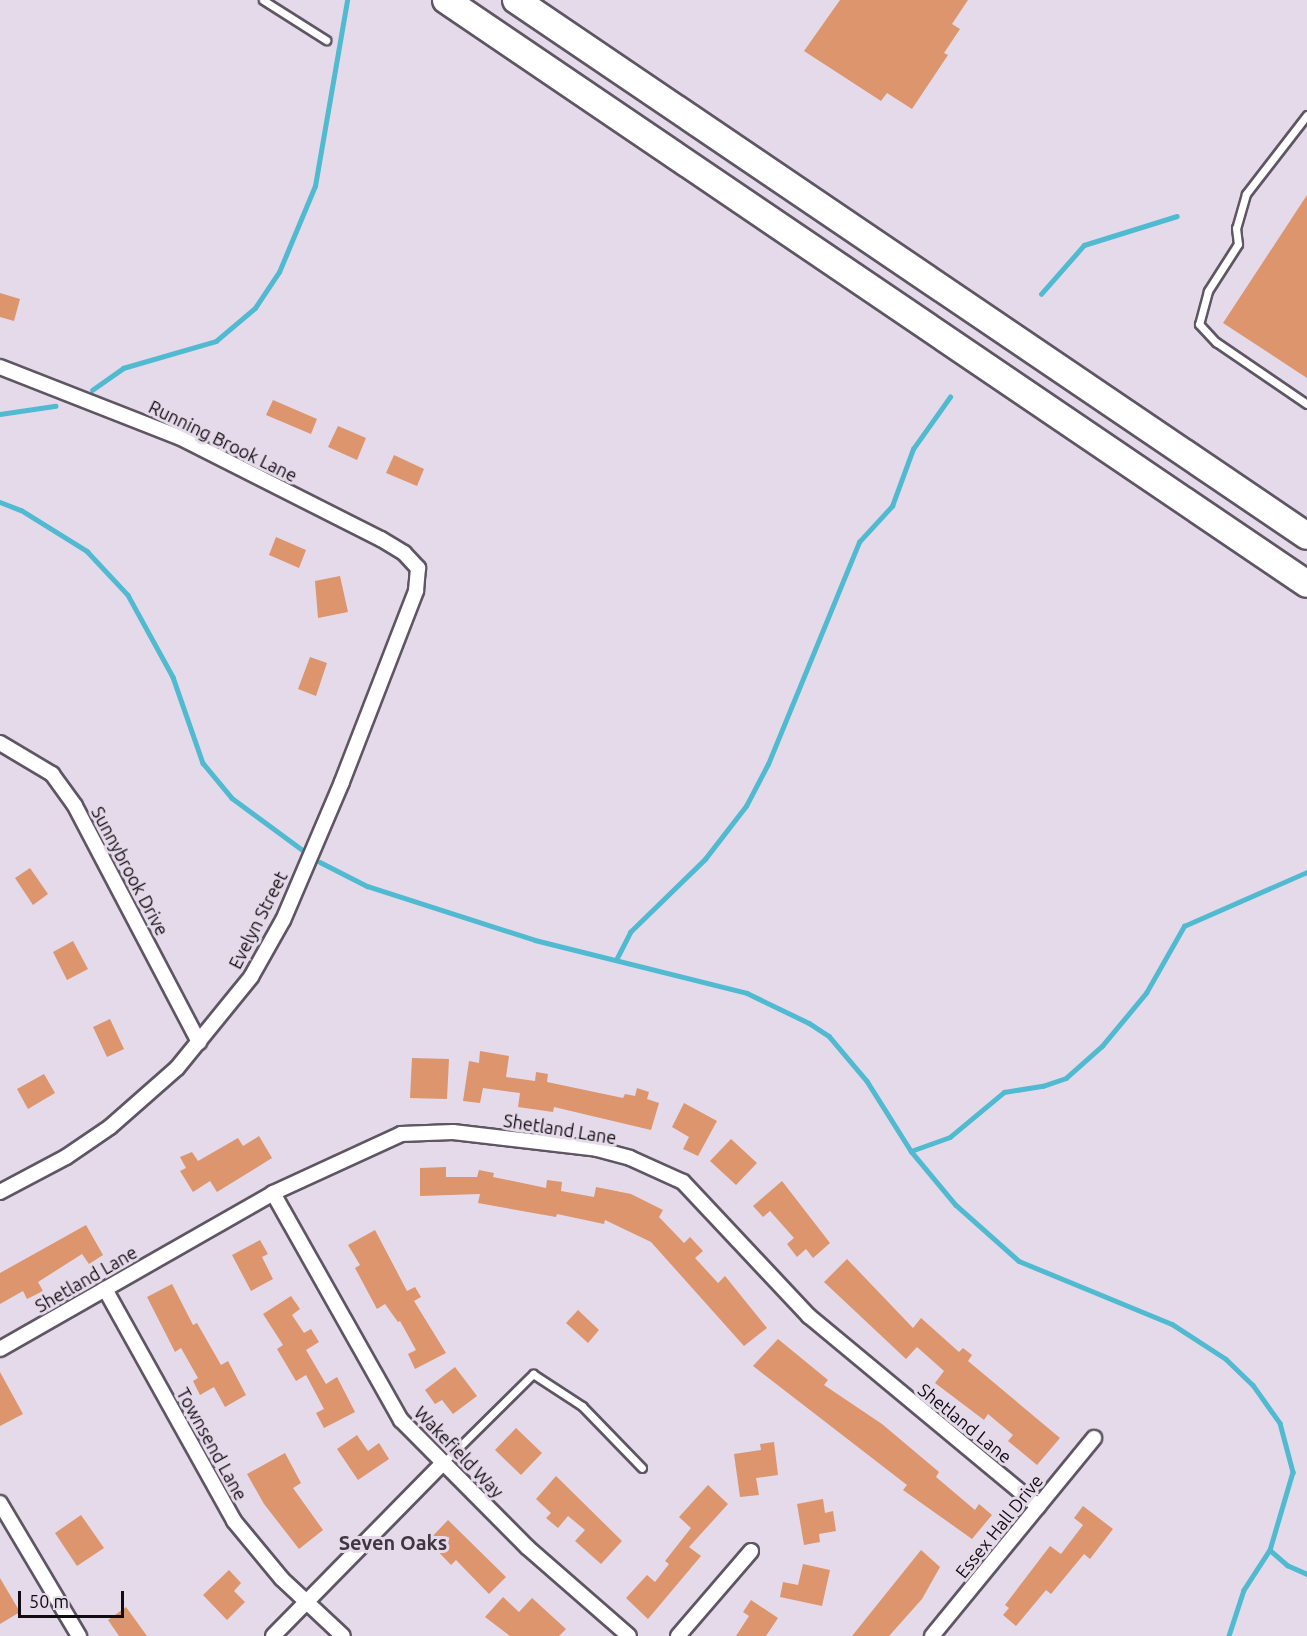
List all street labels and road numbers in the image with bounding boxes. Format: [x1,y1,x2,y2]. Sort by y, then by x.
street label: Running Brook Lane [145,396,301,486]
street label: Sunnybrook Drive [87,803,173,939]
street label: Evelyn Street [224,868,292,972]
street label: Shetland Lane [502,1109,618,1149]
street label: Shetland Lane [31,1241,141,1317]
street label: Shetland Lane [914,1379,1016,1467]
street label: Townsend Lane [172,1384,252,1504]
street label: Wakefield Way [410,1402,508,1502]
street label: Essex Hall Drive [951,1470,1047,1582]

